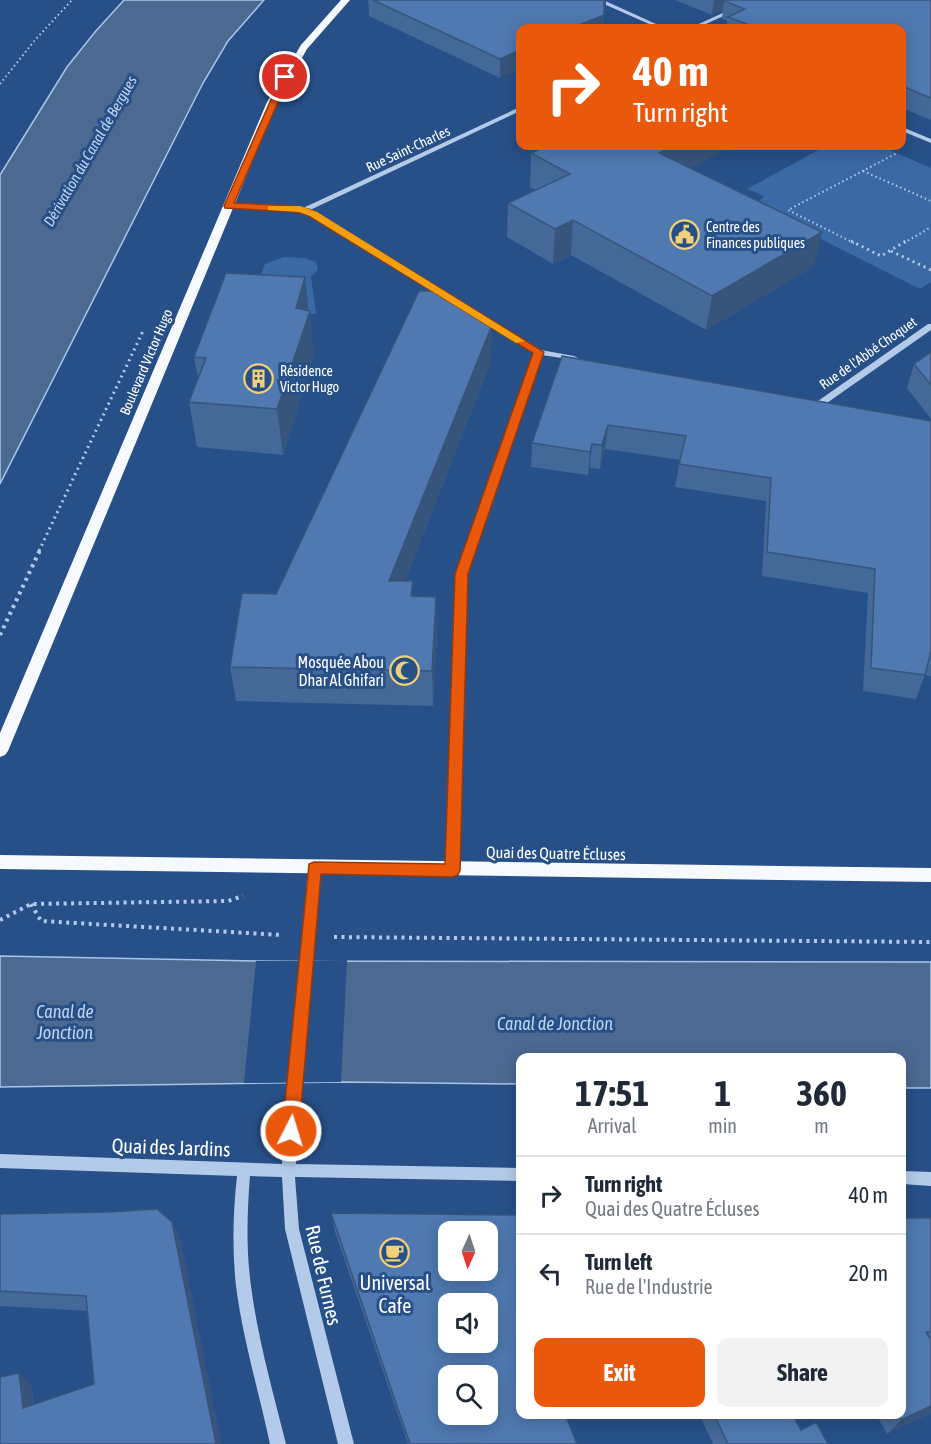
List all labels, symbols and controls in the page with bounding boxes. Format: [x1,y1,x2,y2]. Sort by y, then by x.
text: 40 m [633,47,708,95]
icon: right [534,48,612,126]
pin [259,51,310,102]
icon: arrive [268,60,301,93]
water label: Dérivation du Canal de Bergues [40,73,140,229]
text: Turn right [633,97,728,128]
street label: Rue Saint-Charles [364,123,452,175]
public building icon: Centre des Finances publiques [669,219,701,251]
place label: Centre des Finances publiques [706,219,805,251]
street label: Boulevard Victor Hugo [116,307,176,417]
street label: Rue de l'Abbé Choquet [816,314,920,392]
building icon: Résidence Victor Hugo [243,363,275,395]
place label: Résidence Victor Hugo [280,363,339,395]
place label: Mosquée Abou Dhar Al Ghifari [297,653,384,689]
mosque icon: Mosquée Abou Dhar Al Ghifari [389,655,421,687]
street label: Quai des Quatre Écluses [486,843,626,863]
water label: Canal de Jonction [36,1001,94,1043]
water label: Canal de Jonction [497,1013,613,1034]
text: 17:51 [575,1072,649,1114]
text: 1 [714,1072,731,1114]
text: 360 [796,1072,847,1114]
position arrow [259,1099,323,1163]
text: Arrival [588,1114,637,1137]
text: min [708,1114,737,1137]
text: m [814,1114,829,1137]
street label: Quai des Jardins [111,1133,231,1161]
text: Turn right [585,1171,662,1197]
icon: right [534,1179,567,1212]
text: 40 m [848,1182,888,1208]
text: Quai des Quatre Écluses [585,1197,760,1220]
north arrow [438,1221,498,1281]
map controls [438,1221,498,1425]
street label: Rue de Furnes [301,1223,347,1327]
cafe icon: Universal Cafe [379,1236,411,1268]
text: Turn left [585,1249,652,1275]
icon: left [534,1257,567,1290]
text: 20 m [848,1260,888,1286]
place label: Universal Cafe [360,1271,431,1317]
text: Rue de l'Industrie [585,1275,713,1298]
button: sound [438,1293,498,1353]
button: Exit [534,1338,705,1407]
button: Share [717,1338,888,1407]
button: search [438,1365,498,1425]

